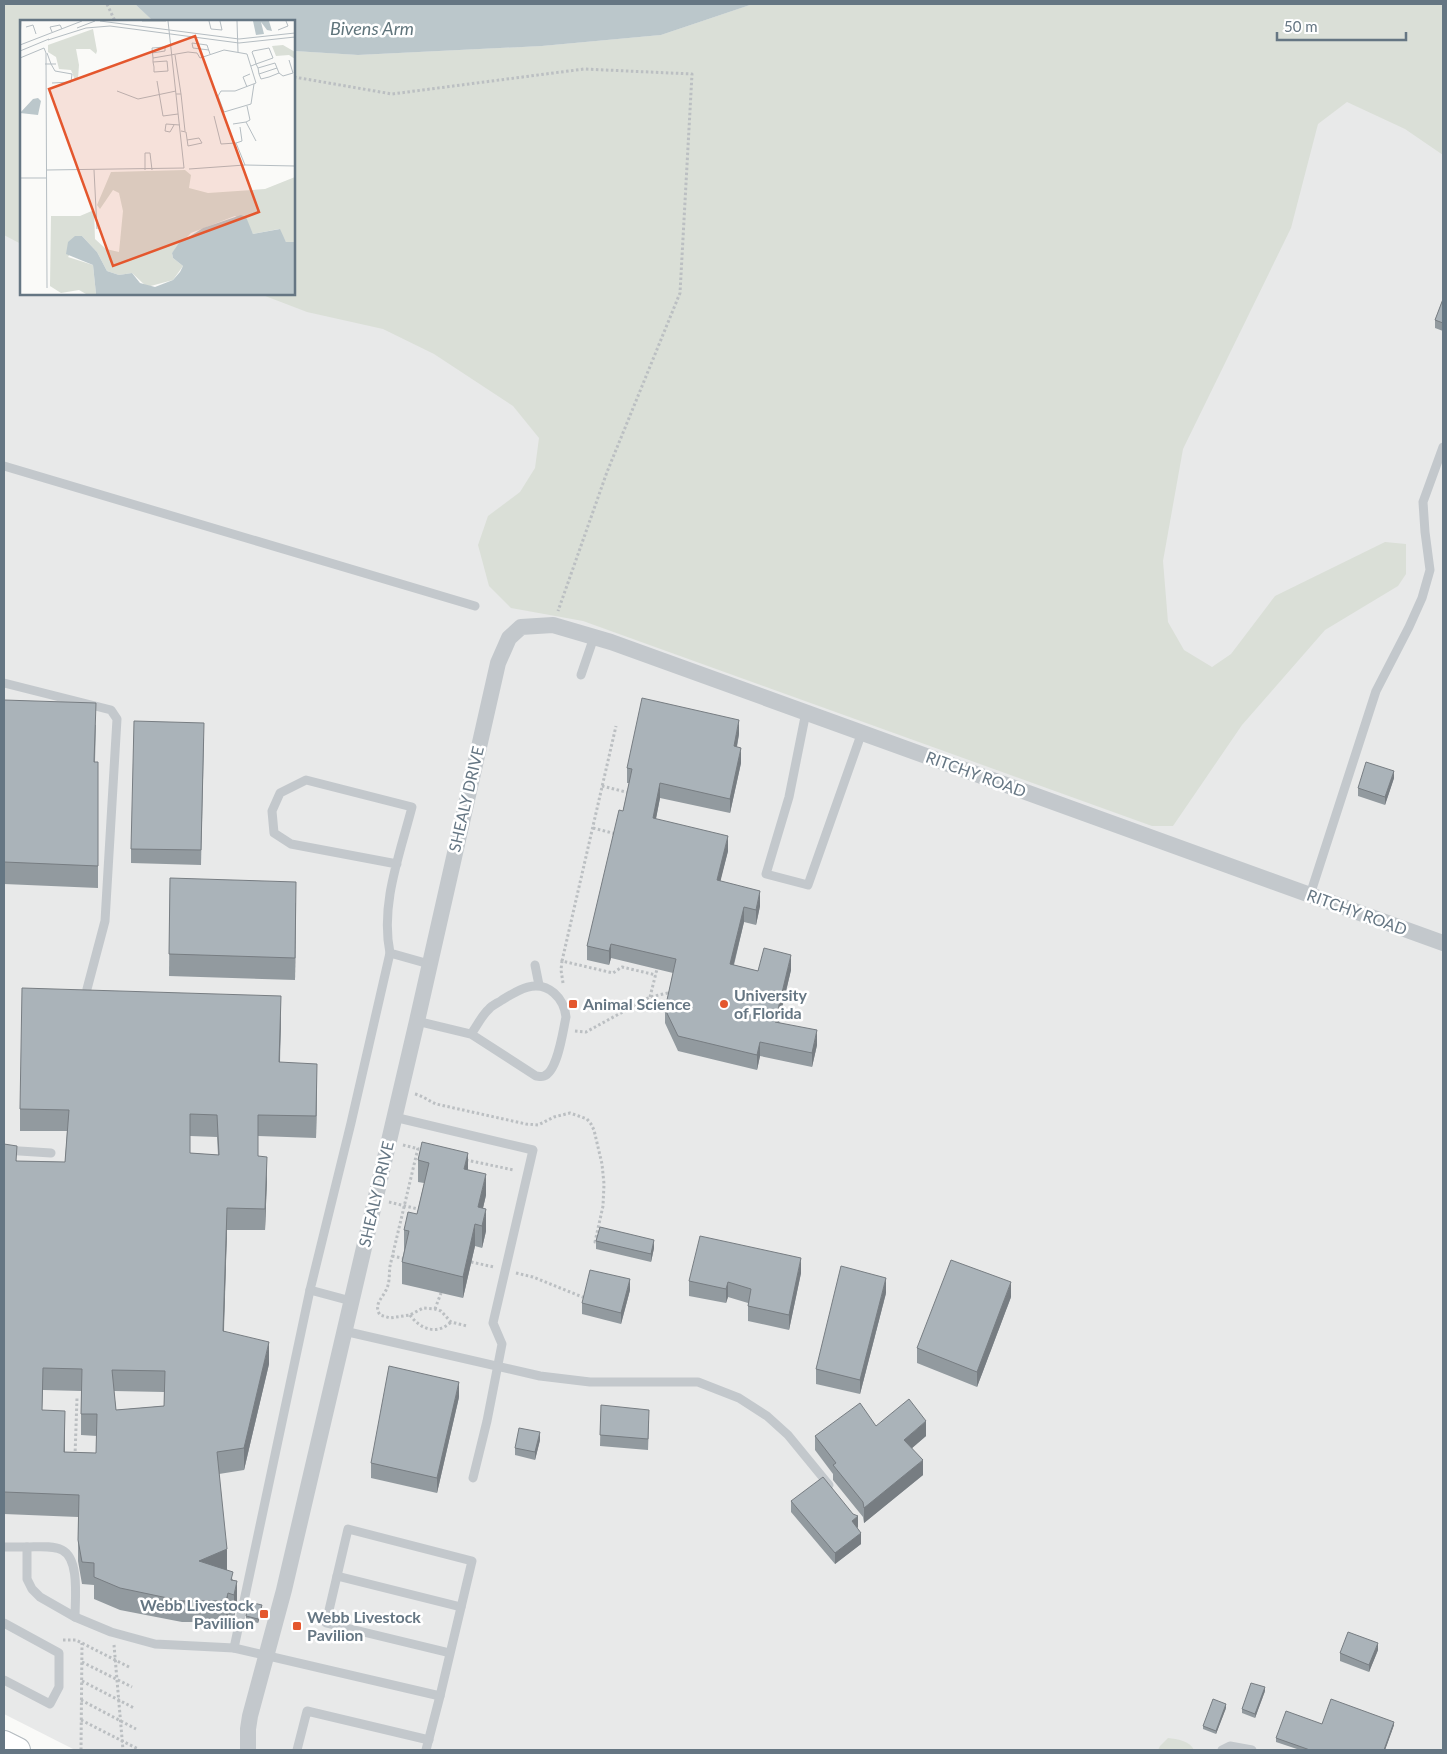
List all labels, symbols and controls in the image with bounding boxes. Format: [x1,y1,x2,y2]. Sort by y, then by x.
scale bar [1277,10,1406,42]
water label: Bivens Arm [330,17,414,39]
text: 50 m [1284,17,1318,35]
inset map [20,20,295,295]
street label: SHEALY DRIVE [444,744,487,854]
street label: RITCHY ROAD [923,747,1029,800]
street label: RITCHY ROAD [1304,885,1410,938]
place label: University of Florida [734,985,807,1022]
place label: Animal Science [582,994,691,1013]
marker: Animal Science [567,998,579,1010]
marker: University of Florida [718,998,730,1010]
street label: SHEALY DRIVE [354,1139,397,1249]
place label: Webb Livestock Pavillion [140,1595,254,1632]
place label: Webb Livestock Pavilion [307,1607,421,1644]
marker: Webb Livestock Pavillion [258,1608,270,1620]
marker: Webb Livestock Pavilion [291,1620,303,1632]

